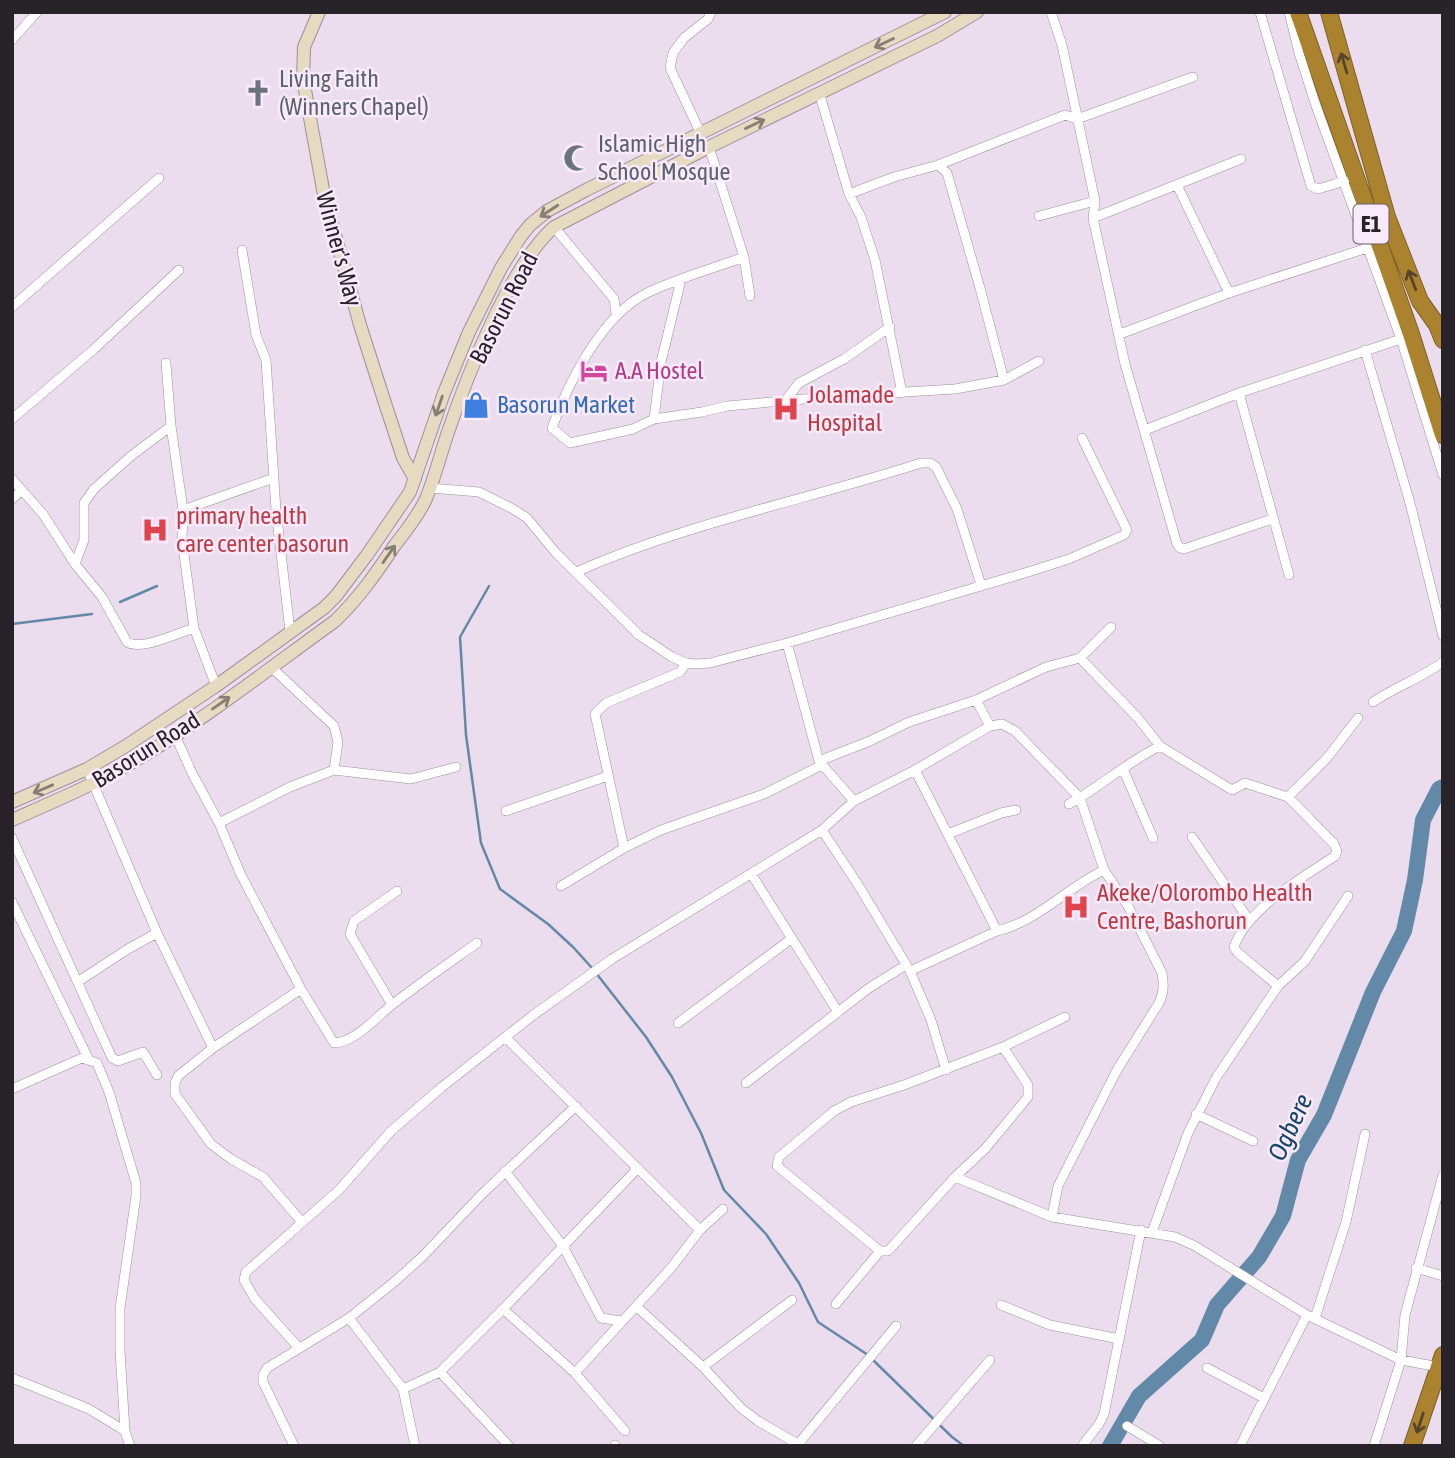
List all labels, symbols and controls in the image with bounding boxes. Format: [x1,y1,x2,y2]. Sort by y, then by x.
one-way arrow [874,36,895,50]
one-way arrow [1336,52,1349,74]
place label: Living Faith (Winners Chapel) [279,65,429,120]
church icon: Living Faith (Winners Chapel) [243,78,273,108]
one-way arrow [744,117,765,131]
place label: Islamic High School Mosque [598,130,731,185]
mosque icon: Islamic High School Mosque [562,143,592,173]
street label: Winner's Way [311,189,368,309]
one-way arrow [540,204,560,218]
road number: E1 [1354,204,1388,244]
street label: Basorun Road [464,247,543,368]
one-way arrow [1404,269,1417,291]
hotel icon: A.A Hostel [579,356,609,386]
place label: A.A Hostel [615,357,704,384]
place label: Jolamade Hospital [807,381,894,436]
shop icon: Basorun Market [461,390,491,420]
place label: Basorun Market [497,391,635,418]
hospital icon: Jolamade Hospital [771,394,801,424]
one-way arrow [432,395,445,417]
place label: primary health care center basorun [176,502,349,557]
hospital icon: primary health care center basorun [140,515,170,545]
one-way arrow [382,545,397,564]
one-way arrow [211,696,230,710]
street label: Basorun Road [87,706,205,793]
one-way arrow [32,783,54,796]
place label: Akeke/Olorombo Health Centre, Bashorun [1097,879,1313,934]
hospital icon: Akeke/Olorombo Health Centre, Bashorun [1061,892,1091,922]
water label: Ogbere [1262,1089,1318,1165]
one-way arrow [1413,1412,1425,1434]

